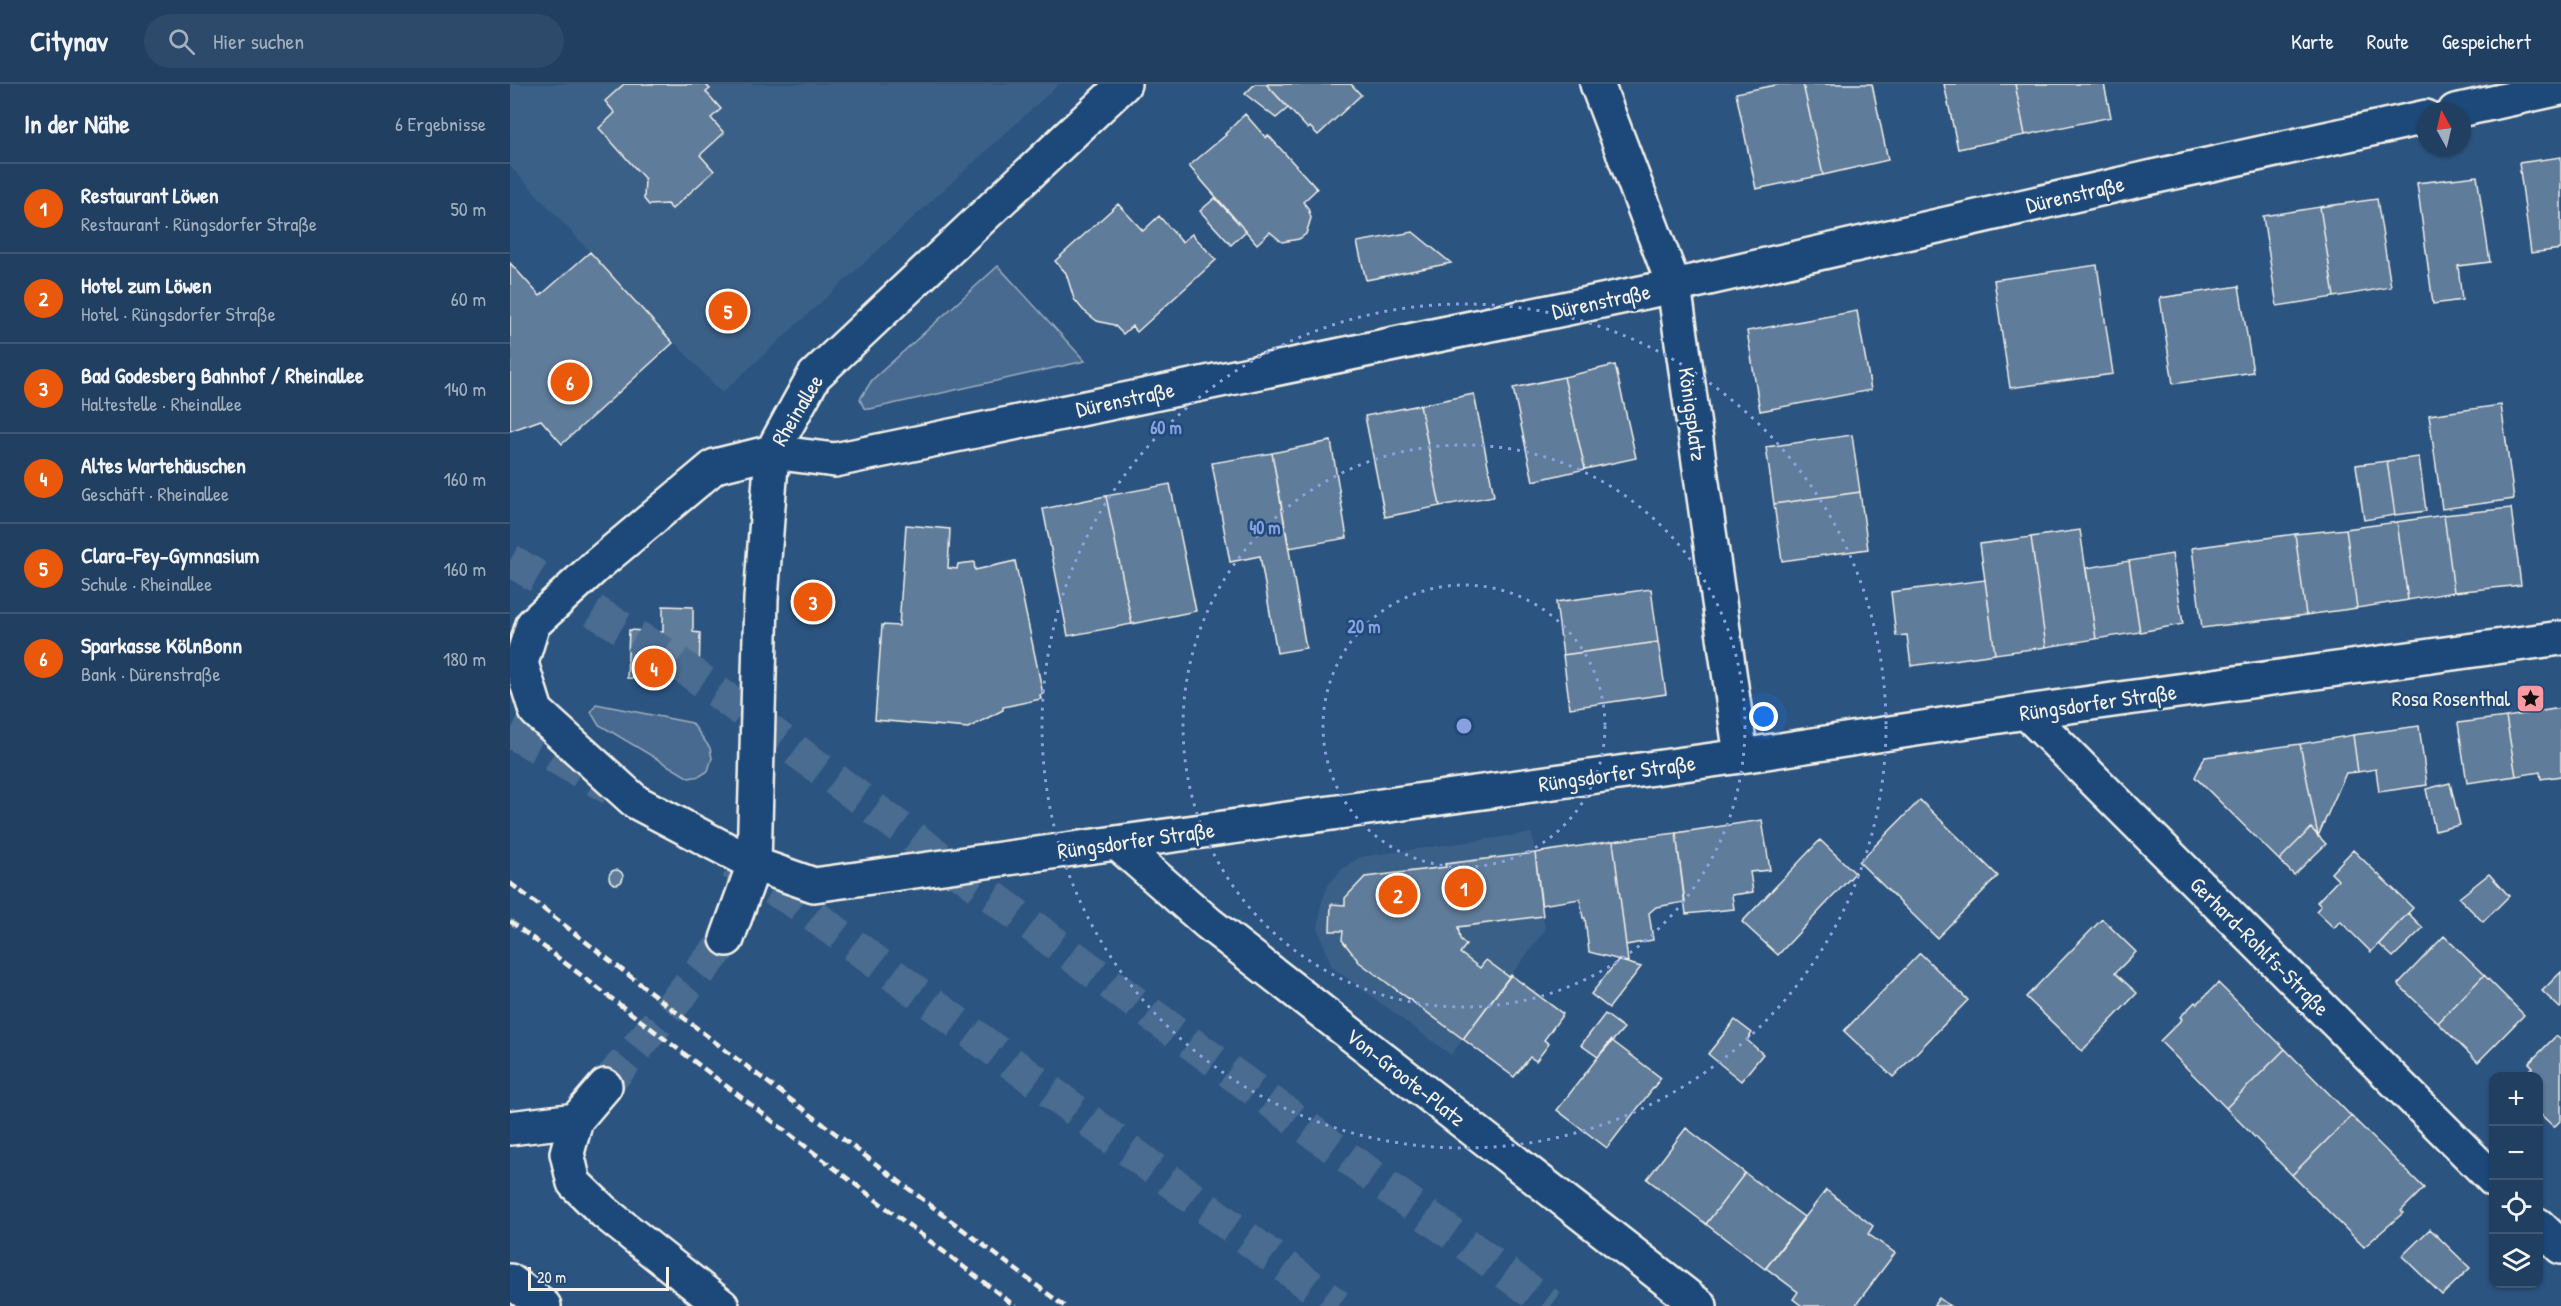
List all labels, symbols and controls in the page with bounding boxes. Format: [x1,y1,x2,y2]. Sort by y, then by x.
search box [144,14,564,68]
text: Citynav [30,22,108,60]
icon: search [165,25,198,58]
text: Hier suchen [213,26,304,56]
text: Karte [2291,27,2334,56]
text: Route [2367,27,2409,56]
text: Gespeichert [2442,27,2531,56]
north arrow [2417,102,2471,156]
text: In der Nähe [24,106,130,141]
text: 6 Ergebnisse [395,110,486,137]
street label: Dürenstraße [2023,168,2127,220]
text: Restaurant Löwen [81,180,219,210]
text: 1 [40,195,47,222]
text: 50 m [450,195,486,222]
text: Restaurant · Rüngsdorfer Straße [81,210,317,237]
text: Hotel zum Löwen [81,270,212,300]
street label: Dürenstraße [1549,276,1653,326]
text: 2 [39,285,48,312]
text: 60 m [451,285,486,312]
pin: 5 [708,288,748,334]
text: Hotel · Rüngsdorfer Straße [81,300,276,327]
text: Bad Godesberg Bahnhof / Rheinallee [81,360,364,390]
pin: 6 [550,360,590,404]
street label: Königsplatz [1672,365,1714,463]
street label: Rheinallee [764,368,830,451]
street label: Dürenstraße [1073,374,1177,424]
text: 3 [39,375,48,402]
text: 140 m [444,375,486,402]
text: Haltestelle · Rheinallee [81,390,242,417]
text: 60 m [1150,415,1182,440]
text: Altes Wartehäuschen [81,450,246,480]
text: 4 [40,465,47,492]
text: 160 m [444,465,486,492]
text: Geschäft · Rheinallee [81,480,229,507]
text: 40 m [1249,515,1281,540]
text: Clara-Fey-Gymnasium [81,540,259,570]
text: 5 [39,555,48,582]
text: 160 m [444,555,486,582]
text: Schule · Rheinallee [81,570,212,597]
pin: 3 [794,580,832,624]
text: 20 m [1348,614,1380,639]
text: Sparkasse KölnBonn [81,630,242,660]
text: 6 [40,645,47,672]
text: 180 m [443,645,486,672]
pin: 4 [634,646,674,690]
text: Bank · Dürenstraße [81,660,220,687]
street label: Rüngsdorfer Straße [2018,676,2179,728]
place icon: Rosa Rosenthal [2515,682,2547,714]
place label: Rosa Rosenthal [2392,683,2510,713]
your location [1749,702,1778,731]
centre of rings [1454,716,1474,736]
street label: Rüngsdorfer Straße [1537,747,1698,799]
street label: Rüngsdorfer Straße [1056,814,1217,866]
pin: 1 [1444,866,1484,910]
street label: Gerhard-Rohlfs-Straße [2184,870,2337,1023]
pin: 2 [1378,872,1418,918]
street label: Von-Groote-Platz [1340,1021,1472,1133]
map controls [2489,1072,2543,1288]
button: + [2489,1072,2543,1126]
button: − [2489,1126,2543,1180]
button: locate [2489,1180,2543,1234]
button: layers [2489,1234,2543,1288]
scale bar [528,1264,669,1292]
text: 20 m [537,1266,566,1288]

